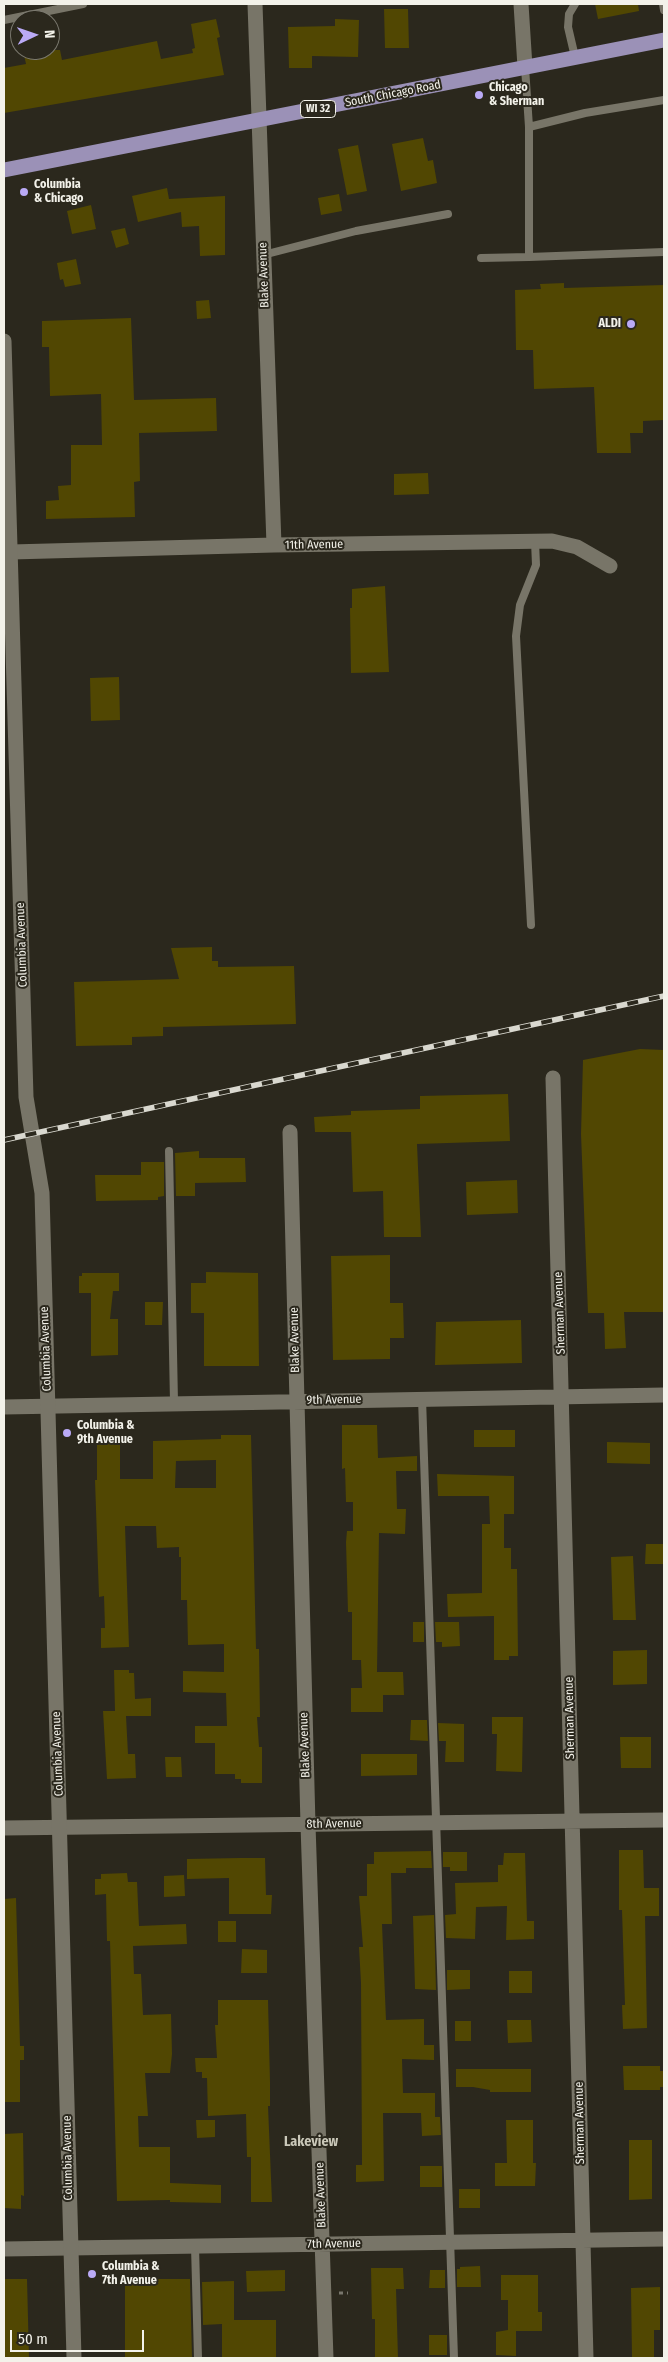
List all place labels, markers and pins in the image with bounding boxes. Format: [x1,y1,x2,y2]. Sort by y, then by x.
place label: Chicago & Sherman [489,81,544,109]
marker: Chicago & Sherman [473,89,485,101]
place label: Columbia & Chicago [34,178,83,206]
marker: Columbia & Chicago [18,186,30,198]
place label: ALDI [599,317,621,331]
marker: ALDI [625,318,637,330]
place label: Columbia & 9th Avenue [77,1419,135,1447]
marker: Columbia & 9th Avenue [61,1427,73,1439]
place label: Columbia & 7th Avenue [102,2260,160,2288]
marker: Columbia & 7th Avenue [86,2268,98,2280]

